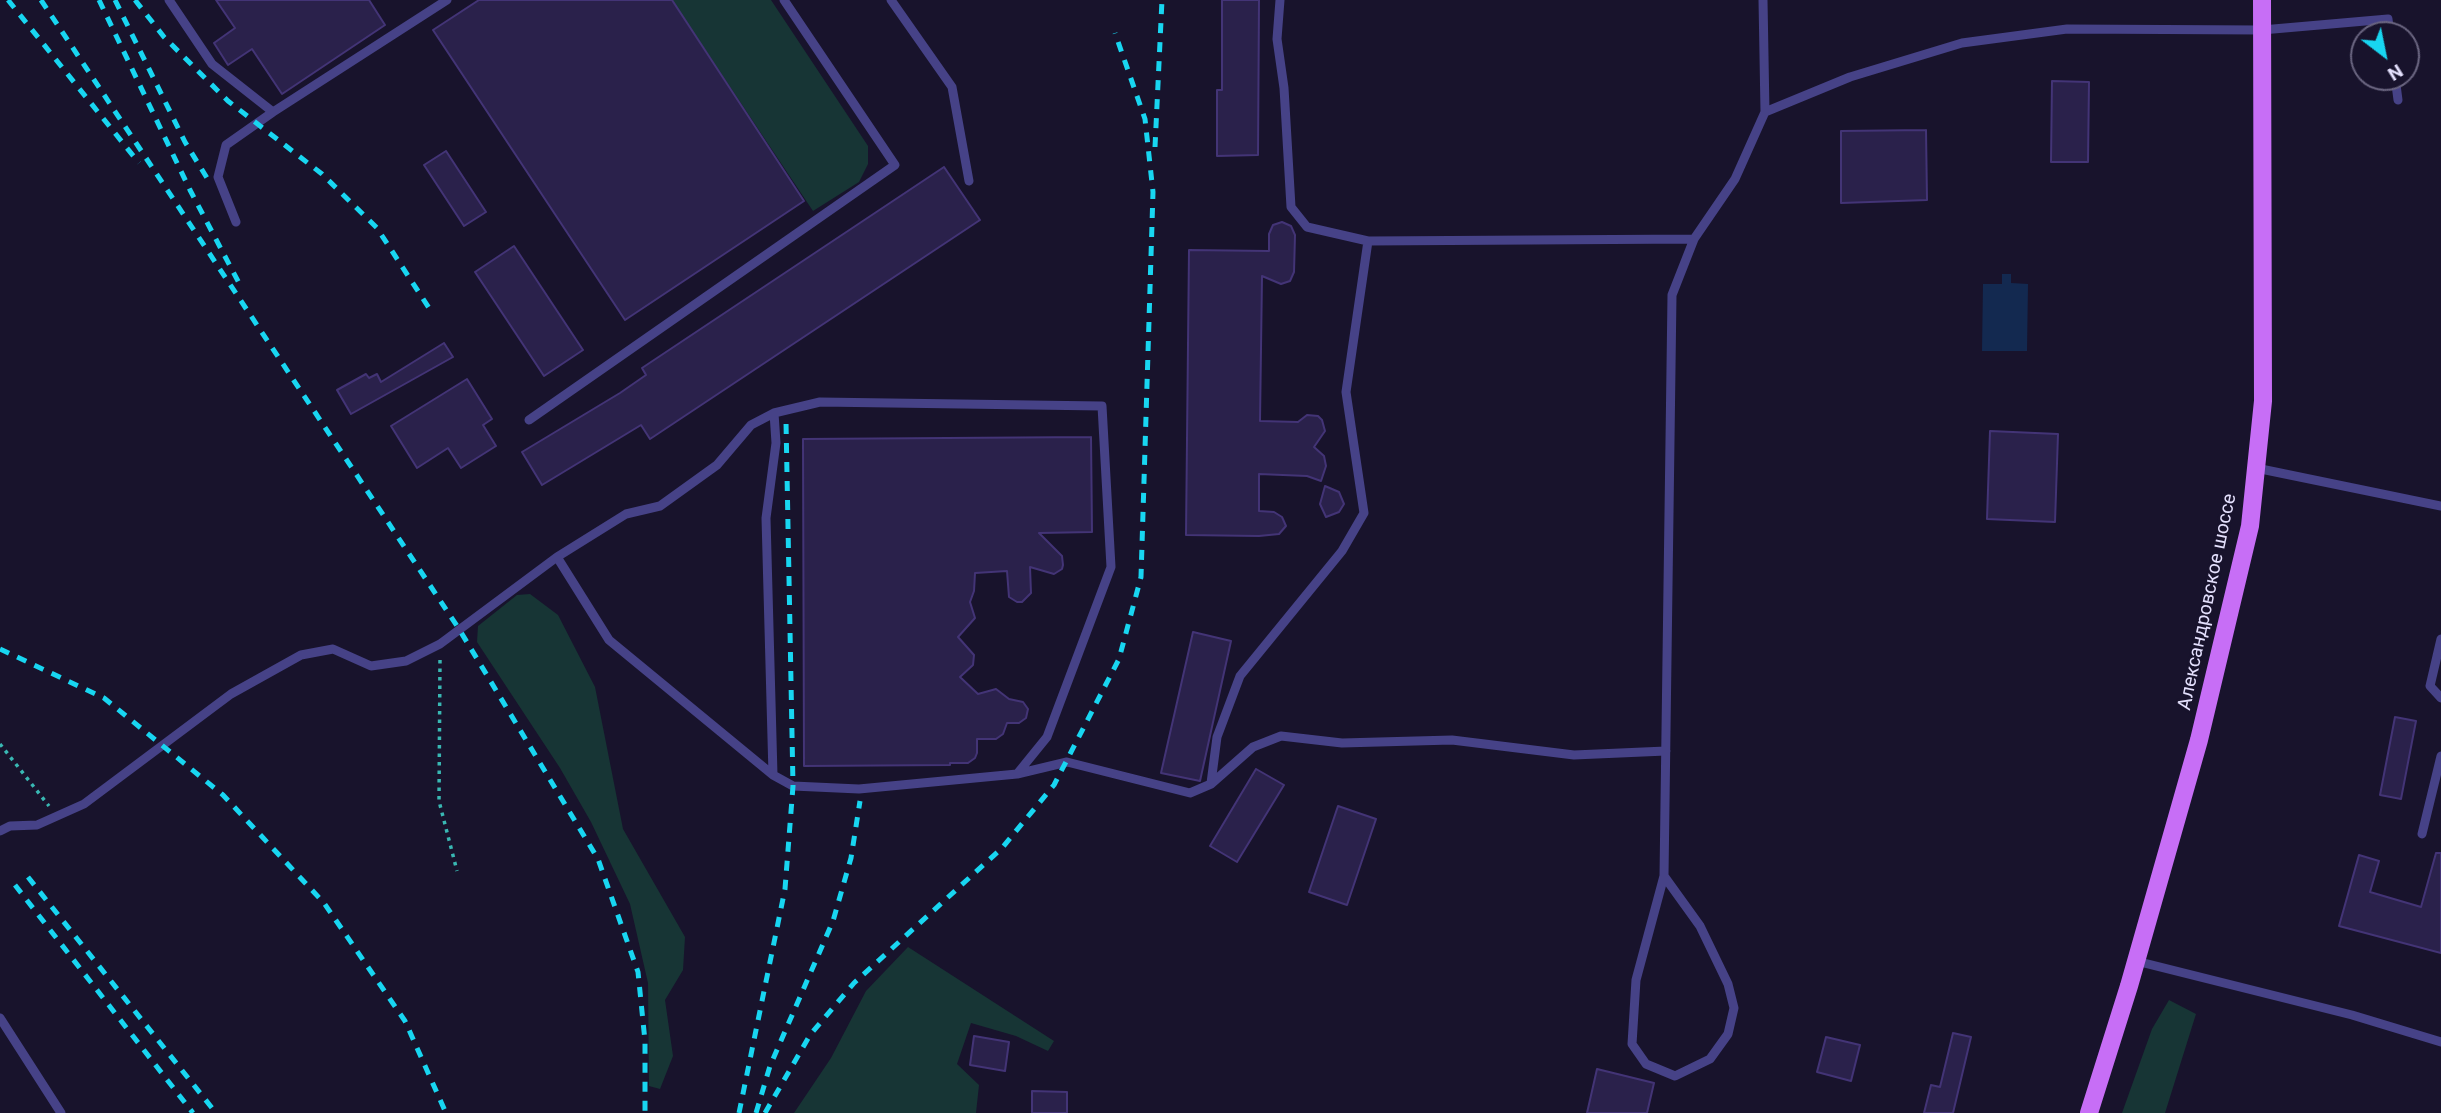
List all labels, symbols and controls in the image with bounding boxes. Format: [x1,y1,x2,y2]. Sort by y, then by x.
north arrow [2350,21,2420,91]
text: N [2384,59,2407,86]
street label: Александровское шоссе [2174,492,2242,712]

